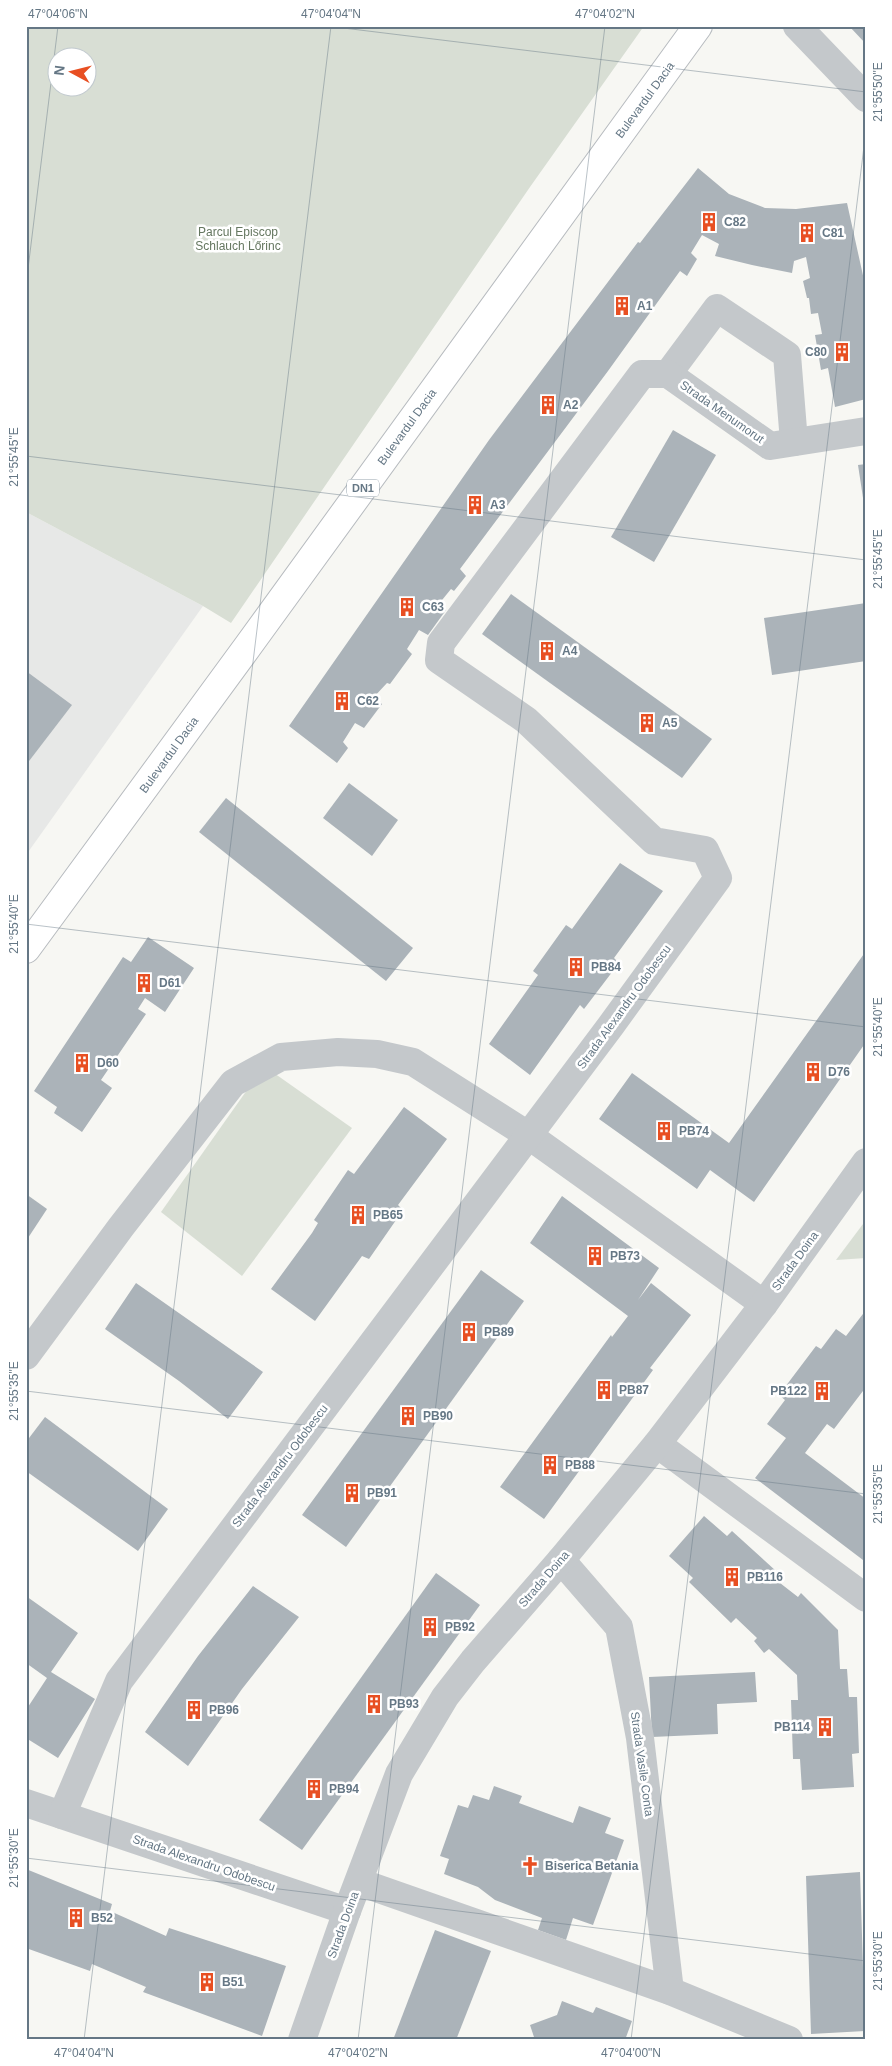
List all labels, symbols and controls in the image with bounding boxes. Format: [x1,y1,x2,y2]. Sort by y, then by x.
text: 47°04'06"N [28,7,88,21]
text: 47°04'04"N [301,7,361,21]
text: 47°04'02"N [575,7,635,21]
north arrow [48,48,98,98]
street label: Bulevardul Dacia [613,59,678,141]
text: 21°55'50"E [871,62,885,122]
text: N [51,64,68,76]
building icon: C82 [698,211,720,233]
place label: C82 [724,215,746,229]
building icon: C81 [796,222,818,244]
park label: Parcul Episcop Schlauch Lőrinc [195,225,281,253]
place label: C81 [822,226,844,240]
building icon: A1 [611,295,633,317]
place label: A1 [637,299,653,313]
building icon: C80 [831,341,853,363]
place label: C80 [805,345,827,359]
street label: Strada Menumorut [677,378,767,447]
street label: Bulevardul Dacia [375,386,440,468]
building icon: A2 [537,394,559,416]
place label: A2 [563,398,579,412]
text: 21°55'45"E [7,427,21,487]
road number: DN1 [347,479,379,496]
building icon: A3 [464,494,486,516]
place label: A3 [490,498,506,512]
text: 21°55'45"E [871,529,885,589]
building icon: C63 [396,596,418,618]
place label: C63 [422,600,444,614]
building icon: A4 [536,640,558,662]
place label: A4 [562,644,578,658]
building icon: C62 [331,690,353,712]
place label: C62 [357,694,379,708]
building icon: A5 [636,712,658,734]
street label: Bulevardul Dacia [137,714,202,796]
place label: A5 [662,716,678,730]
text: 21°55'40"E [7,894,21,954]
street label: Strada Alexandru Odobescu [574,942,674,1072]
building icon: PB84 [565,956,587,978]
place label: PB84 [591,960,621,974]
building icon: D61 [133,972,155,994]
place label: D61 [159,976,181,990]
text: 21°55'40"E [871,997,885,1057]
building icon: D60 [71,1052,93,1074]
place label: D60 [97,1056,119,1070]
building icon: D76 [802,1061,824,1083]
place label: D76 [828,1065,850,1079]
building icon: PB74 [653,1120,675,1142]
place label: PB74 [679,1124,709,1138]
building icon: PB65 [347,1204,369,1226]
place label: PB65 [373,1208,403,1222]
street label: Strada Doina [769,1228,821,1293]
building icon: PB73 [584,1245,606,1267]
place label: PB73 [610,1249,640,1263]
building icon: PB89 [458,1321,480,1343]
place label: PB89 [484,1325,514,1339]
text: 21°55'35"E [7,1361,21,1421]
building icon: PB87 [593,1379,615,1401]
building icon: PB122 [811,1380,833,1402]
place label: PB87 [619,1383,649,1397]
place label: PB122 [770,1384,807,1398]
street label: Strada Alexandru Odobescu [229,1402,331,1530]
building icon: PB90 [397,1405,419,1427]
place label: PB90 [423,1409,453,1423]
building icon: PB88 [539,1454,561,1476]
place label: PB88 [565,1458,595,1472]
text: 21°55'35"E [871,1464,885,1524]
building icon: PB91 [341,1482,363,1504]
place label: PB91 [367,1486,397,1500]
street label: Strada Doina [516,1548,572,1610]
building icon: PB116 [721,1566,743,1588]
place label: PB116 [747,1570,783,1584]
building icon: PB92 [419,1616,441,1638]
place label: PB92 [445,1620,475,1634]
building icon: PB93 [363,1693,385,1715]
place label: PB93 [389,1697,419,1711]
building icon: PB96 [183,1699,205,1721]
place label: PB96 [209,1703,239,1717]
street label: Strada Vasile Conta [628,1711,656,1818]
building icon: PB114 [814,1716,836,1738]
place label: PB114 [774,1720,810,1734]
building icon: PB94 [303,1778,325,1800]
place label: PB94 [329,1782,359,1796]
text: 21°55'30"E [7,1828,21,1888]
street label: Strada Alexandru Odobescu [131,1832,277,1894]
church icon: Biserica Betania [519,1855,541,1877]
place label: Biserica Betania [545,1859,639,1873]
street label: Strada Doina [324,1889,362,1960]
building icon: B52 [65,1907,87,1929]
place label: B52 [91,1911,113,1925]
text: 21°55'30"E [871,1931,885,1991]
building icon: B51 [196,1971,218,1993]
place label: B51 [222,1975,244,1989]
text: 47°04'04"N [54,2046,114,2060]
text: 47°04'02"N [328,2046,388,2060]
text: 47°04'00"N [601,2046,661,2060]

